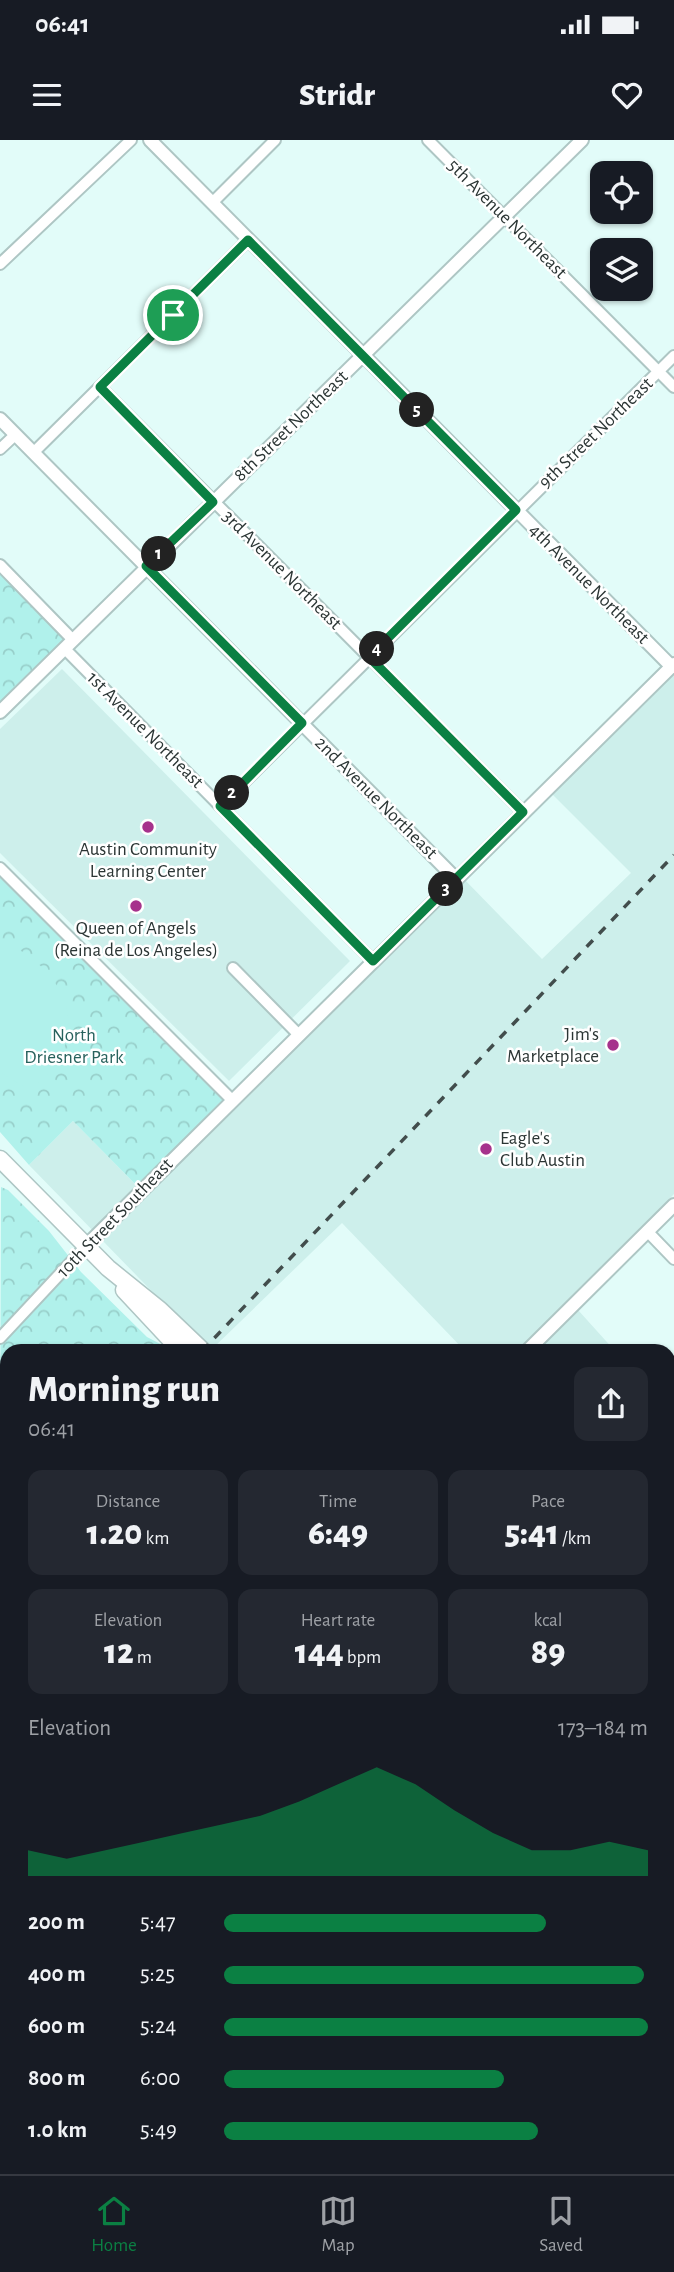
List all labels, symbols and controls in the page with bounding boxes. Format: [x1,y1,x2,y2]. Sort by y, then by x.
text: 06:41 [35,11,90,37]
icon: menu [28,76,66,114]
icon: heart [608,76,646,114]
text: Stridr [299,79,375,111]
street label: 5th Avenue Northeast [444,156,570,282]
map controls [590,161,653,301]
button: locate [590,161,653,224]
button: layers [590,238,653,301]
pin [143,285,203,345]
icon: arrive [154,296,192,334]
street label: 8th Street Northeast [230,367,352,485]
street label: 9th Street Northeast [535,374,657,492]
pin: 5 [400,392,434,428]
text: 5 [412,400,421,419]
street label: 3rd Avenue Northeast [219,507,345,633]
street label: 4th Avenue Northeast [525,520,653,648]
pin: 1 [142,536,176,572]
text: 1 [155,544,162,563]
pin: 4 [360,631,394,666]
text: 4 [372,639,381,658]
street label: 1st Avenue Northeast [83,668,207,792]
street label: 2nd Avenue Northeast [311,733,441,863]
pin: 2 [215,776,250,810]
text: 2 [227,783,236,802]
marker: Austin Community Learning Center [140,819,156,835]
place label: Austin Community Learning Center [79,840,217,881]
pin: 3 [428,872,464,906]
text: 3 [441,879,450,898]
marker: Queen of Angels (Reina de Los Angeles) [128,898,144,914]
place label: Queen of Angels (Reina de Los Angeles) [54,919,218,960]
place label: Jim's Marketplace [507,1025,599,1066]
park label: North Driesner Park [24,1026,124,1067]
marker: Jim's Marketplace [605,1037,621,1053]
place label: Eagle's Club Austin [500,1129,585,1170]
marker: Eagle's Club Austin [478,1141,494,1157]
street label: 10th Street Southeast [53,1155,177,1281]
button: share [574,1367,648,1441]
text: Morning run [28,1371,220,1409]
text: 06:41 [28,1418,75,1441]
text: Distance [96,1492,160,1511]
text: Time [319,1492,357,1511]
text: Pace [531,1492,565,1511]
text: 1.20 [87,1516,142,1551]
text: 6:49 [308,1516,368,1551]
text: 5:41 [505,1516,559,1551]
text: km [142,1529,169,1548]
text: /km [559,1529,591,1548]
text: Elevation [94,1611,162,1630]
text: Heart rate [301,1611,375,1630]
text: kcal [534,1611,562,1630]
text: 12 [104,1635,134,1670]
text: 144 [295,1635,344,1670]
text: 89 [531,1635,565,1670]
text: m [134,1648,152,1667]
text: bpm [344,1648,381,1667]
text: Elevation [28,1717,111,1740]
text: 173–184 m [558,1717,648,1740]
text: 200 m [28,1911,85,1934]
text: 5:47 [140,1911,176,1934]
text: 400 m [28,1963,86,1986]
text: 5:25 [140,1963,175,1986]
text: 600 m [28,2015,85,2038]
text: 5:24 [140,2015,176,2038]
text: 800 m [28,2067,85,2090]
text: 6:00 [140,2067,180,2090]
text: 1.0 km [28,2119,87,2142]
text: 5:49 [140,2119,177,2142]
tab: Home [91,2192,137,2257]
tab: Map [319,2192,357,2257]
tab: Saved [539,2192,583,2257]

